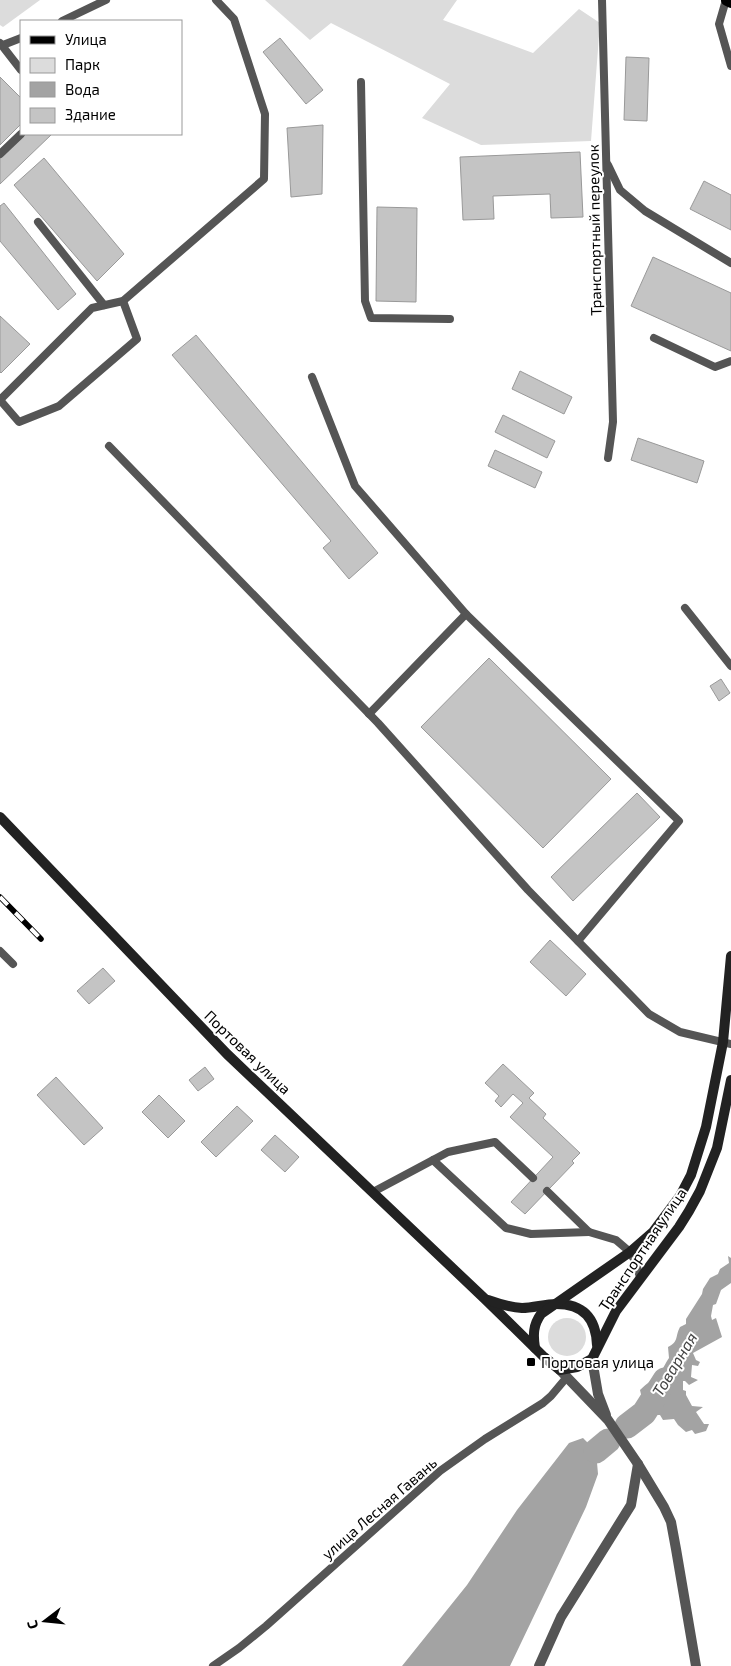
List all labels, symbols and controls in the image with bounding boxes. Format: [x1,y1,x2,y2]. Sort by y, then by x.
legend [20,20,182,135]
text: Улица [65,30,107,48]
text: Парк [65,55,100,73]
text: Вода [65,80,100,98]
text: Здание [65,105,116,123]
street label: Транспортный переулок [584,144,605,316]
street label: Портовая улица [200,1006,295,1098]
street label: Транспортная улица [594,1184,691,1314]
water label: Товарная [648,1329,700,1399]
place label: Портовая улица [541,1353,654,1372]
marker: Портовая улица [525,1356,537,1368]
street label: улица Лесная Гавань [318,1453,441,1564]
north arrow [20,1596,70,1646]
text: С [23,1618,41,1631]

